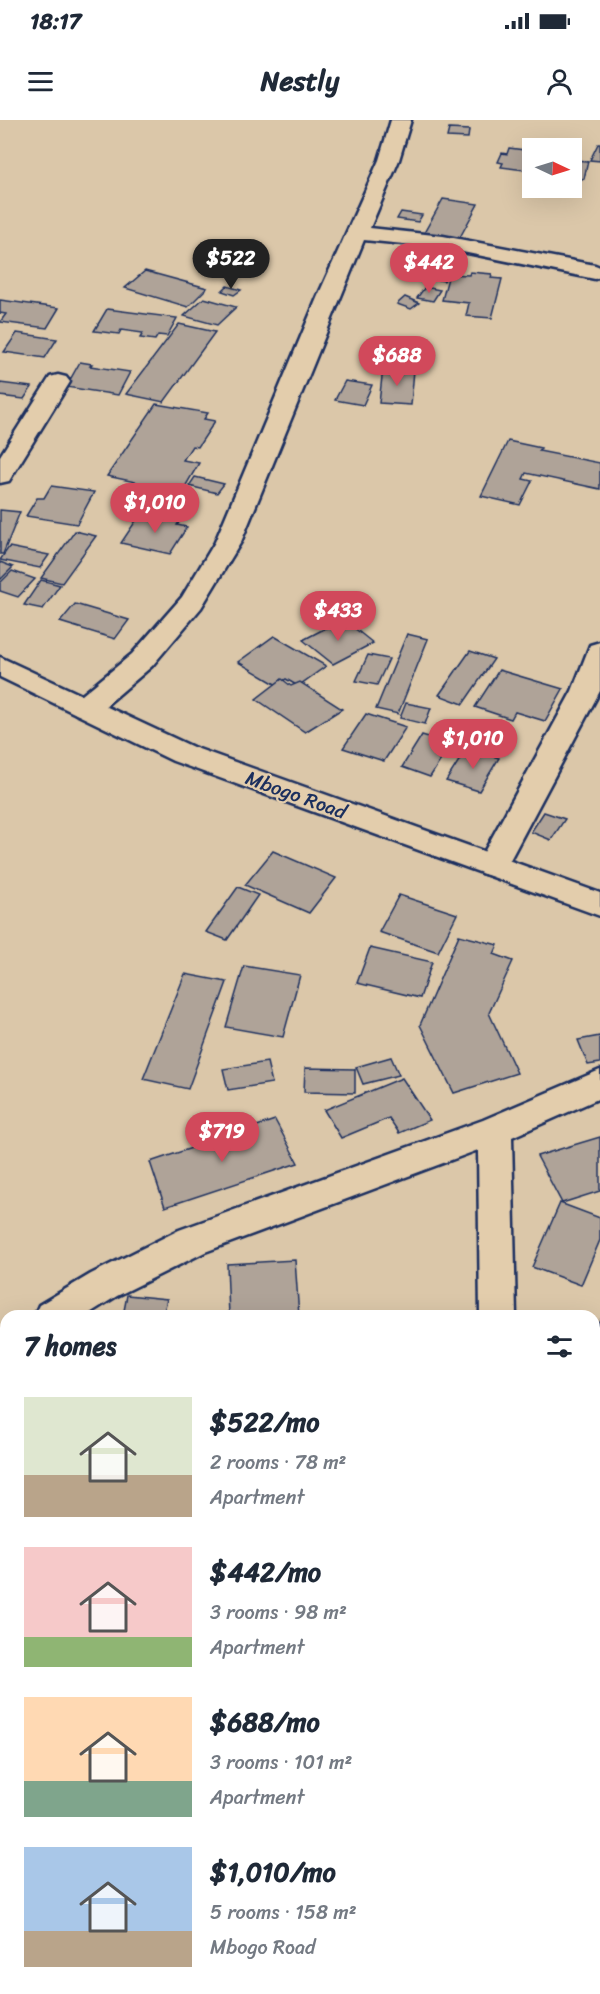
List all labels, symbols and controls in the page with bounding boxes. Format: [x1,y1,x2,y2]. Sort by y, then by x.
text: 18:17 [30,2,81,41]
text: Nestly [261,57,339,105]
icon: menu [24,65,57,98]
icon: person [543,65,576,98]
north arrow [522,138,582,198]
map controls [522,138,582,198]
pin: $522 [195,239,267,290]
text: $522 [207,241,255,276]
pin: $442 [393,243,465,294]
text: $442 [404,245,454,280]
pin: $688 [361,336,433,387]
text: $688 [373,338,421,373]
pin: $1,010 [106,483,204,534]
text: $1,010 [124,485,186,520]
pin: $433 [302,591,374,642]
text: $433 [314,593,362,628]
pin: $1,010 [424,719,522,770]
text: $1,010 [442,721,504,756]
street label: Mbogo Road [240,761,353,830]
pin: $719 [186,1112,258,1163]
text: $719 [199,1114,245,1149]
text: 7 homes [24,1323,116,1369]
icon: filters [543,1330,576,1363]
text: $522/mo [210,1399,319,1445]
icon: home [72,1421,144,1493]
text: 2 rooms · 78 m² [210,1445,346,1480]
text: Apartment [210,1480,304,1515]
text: $442/mo [210,1549,321,1595]
icon: home [72,1571,144,1643]
text: 3 rooms · 98 m² [210,1595,347,1630]
text: Apartment [210,1630,304,1665]
text: $688/mo [210,1699,320,1745]
icon: home [72,1721,144,1793]
text: 3 rooms · 101 m² [210,1745,352,1780]
text: Apartment [210,1780,304,1815]
text: $1,010/mo [210,1849,336,1895]
icon: home [72,1871,144,1943]
text: 5 rooms · 158 m² [210,1895,357,1930]
text: Mbogo Road [210,1930,316,1965]

